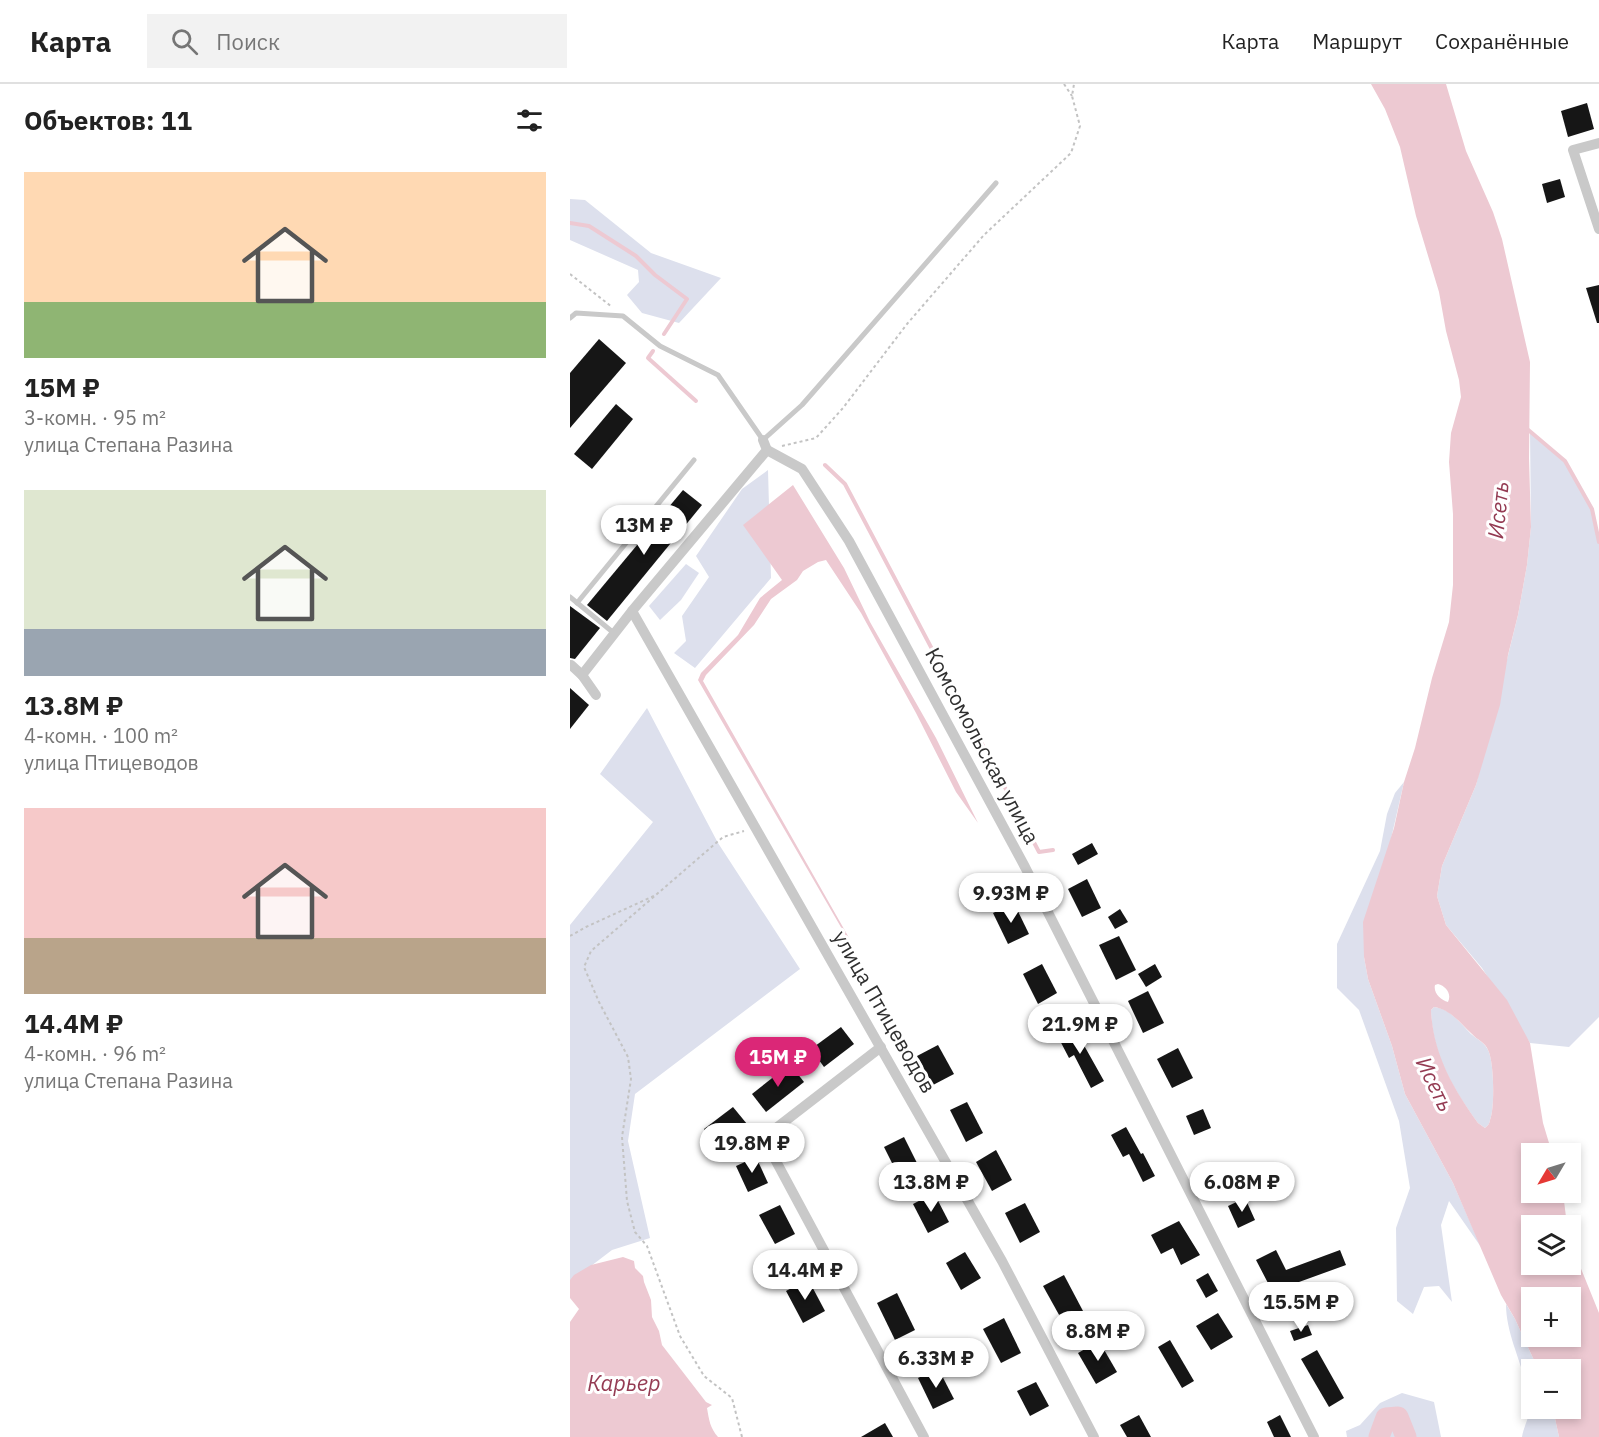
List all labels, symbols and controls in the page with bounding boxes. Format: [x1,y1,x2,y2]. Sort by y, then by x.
search box [147,14,567,68]
text: Карта [30,23,111,60]
icon: search [168,25,201,58]
text: Поиск [216,27,280,56]
text: Карта [1221,27,1279,55]
text: Маршрут [1312,27,1402,55]
text: Сохранённые [1435,27,1569,55]
text: Объектов: 11 [24,103,192,137]
icon: filters [513,104,546,137]
icon: home [231,211,339,319]
text: 15M ₽ [24,370,100,404]
text: 3-комн. · 95 m² [24,404,166,431]
text: улица Степана Разина [24,431,233,458]
water label: Исеть [1480,480,1515,540]
pin: 13M ₽ [602,505,686,556]
text: 13M ₽ [615,511,673,538]
icon: home [231,529,339,637]
street label: Комсомольская улица [919,642,1047,849]
text: 13.8M ₽ [24,688,123,722]
text: 4-комн. · 100 m² [24,722,178,749]
text: улица Птицеводов [24,749,199,776]
icon: home [231,847,339,955]
pin: 9.93M ₽ [956,873,1066,924]
text: 9.93M ₽ [973,879,1049,906]
street label: улица Птицеводов [827,925,943,1098]
pin: 21.9M ₽ [1025,1004,1135,1055]
text: 14.4M ₽ [24,1006,123,1040]
text: 21.9M ₽ [1042,1010,1118,1037]
pin: 15M ₽ [736,1037,820,1088]
text: 4-комн. · 96 m² [24,1040,166,1067]
text: 15M ₽ [749,1043,807,1070]
water label: Исеть [1410,1052,1461,1116]
text: улица Степана Разина [24,1067,233,1094]
pin: 19.8M ₽ [697,1123,807,1174]
text: 19.8M ₽ [714,1129,790,1156]
north arrow [1521,1143,1581,1203]
map controls [1521,1143,1581,1419]
pin: 13.8M ₽ [876,1162,986,1213]
pin: 6.08M ₽ [1187,1162,1297,1213]
text: 13.8M ₽ [893,1168,969,1195]
text: 6.08M ₽ [1204,1168,1280,1195]
button: layers [1521,1215,1581,1275]
pin: 14.4M ₽ [750,1250,860,1301]
text: 14.4M ₽ [767,1256,843,1283]
pin: 15.5M ₽ [1246,1282,1356,1333]
button: + [1521,1287,1581,1347]
text: 15.5M ₽ [1263,1288,1339,1315]
pin: 8.8M ₽ [1049,1311,1147,1362]
text: 8.8M ₽ [1066,1317,1130,1344]
pin: 6.33M ₽ [881,1338,991,1389]
text: 6.33M ₽ [898,1344,974,1371]
button: − [1521,1359,1581,1419]
water label: Карьер [587,1368,661,1397]

